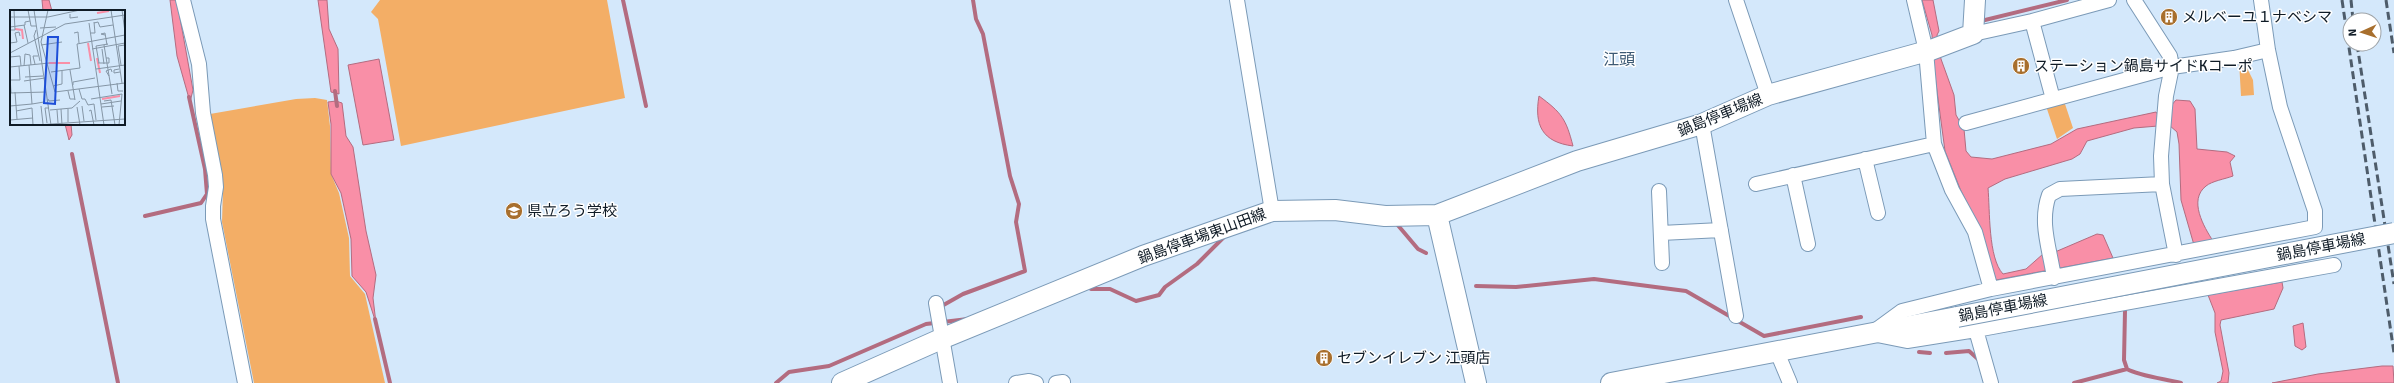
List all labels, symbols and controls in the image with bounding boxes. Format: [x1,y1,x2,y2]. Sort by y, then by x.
building icon: メルベーユ１ナベシマ [2159,7,2179,27]
place label: メルベーユ１ナベシマ [2182,8,2332,26]
inset map [10,10,125,125]
north arrow [2342,12,2382,52]
text: N [2346,28,2359,37]
district label: 江頭 [1603,50,1635,70]
building icon: ステーション鍋島サイドKコーポ [2011,56,2031,76]
place label: ステーション鍋島サイドKコーポ [2034,57,2253,75]
street label: 鍋島停車場線 [1675,90,1765,140]
school or university icon: 県立ろう学校 [504,201,524,221]
place label: 県立ろう学校 [527,202,617,220]
street label: 鍋島停車場東山田線 [1135,204,1269,268]
street label: 鍋島停車場線 [2275,230,2367,264]
street label: 鍋島停車場線 [1957,291,2049,325]
building icon: セブンイレブン 江頭店 [1314,348,1334,368]
place label: セブンイレブン 江頭店 [1337,349,1490,367]

